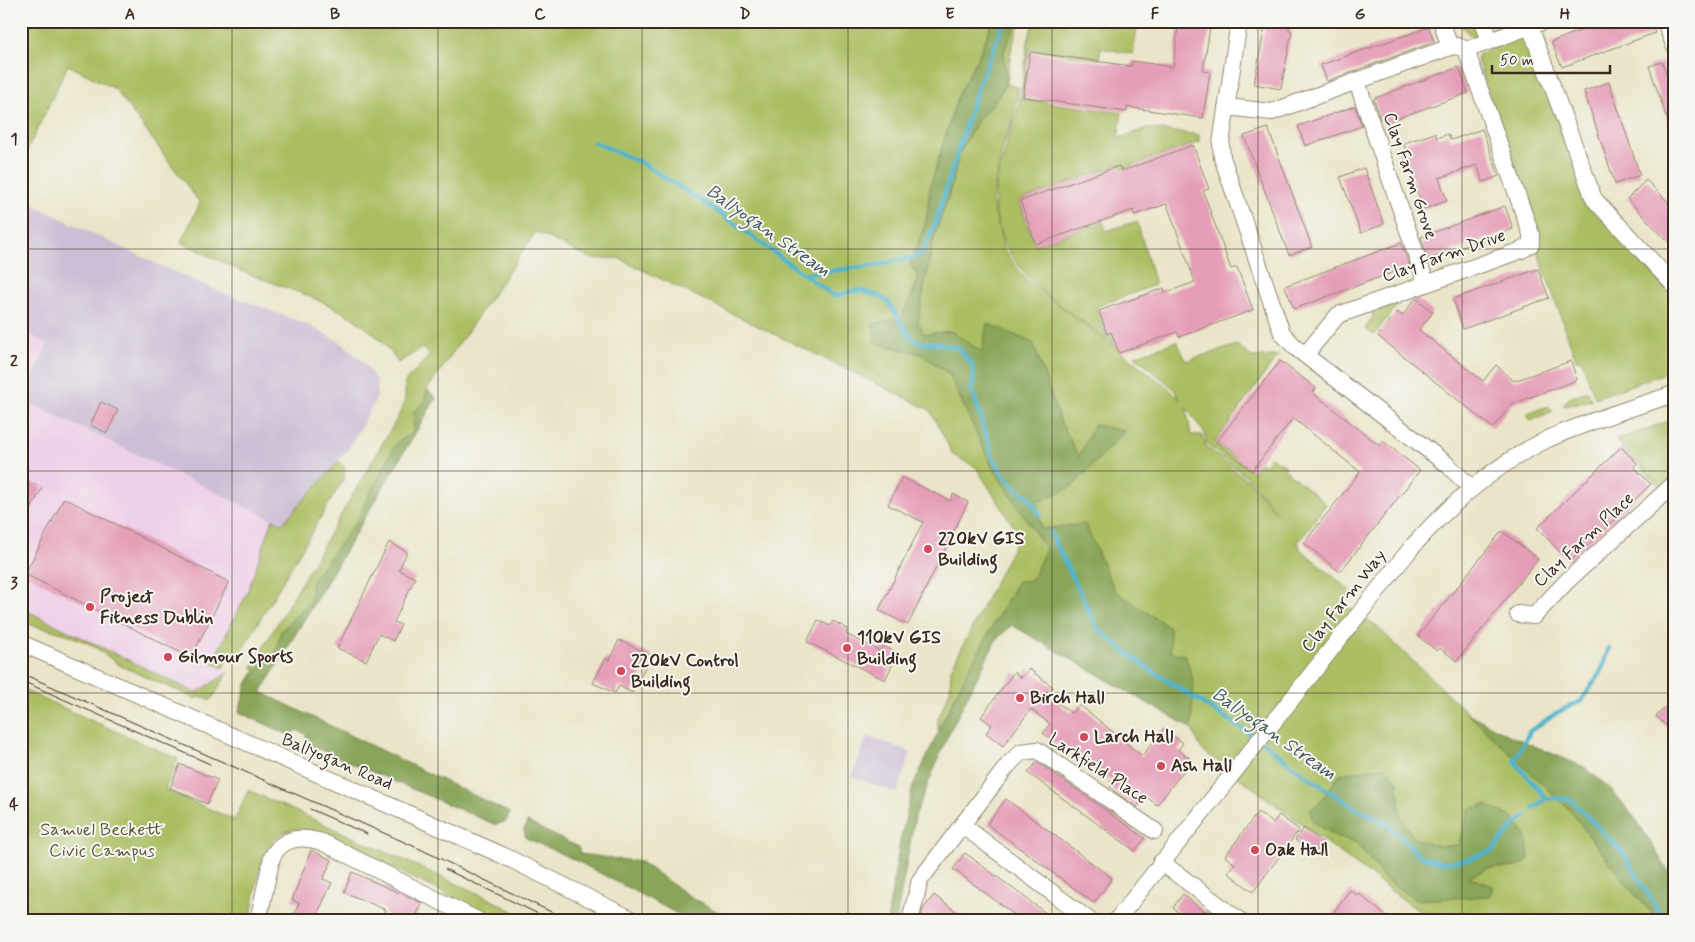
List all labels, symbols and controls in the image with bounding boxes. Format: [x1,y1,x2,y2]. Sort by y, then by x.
text: A [125,4,135,25]
text: B [330,4,340,25]
text: C [534,4,546,25]
text: D [739,4,751,25]
text: E [945,4,955,25]
text: F [1151,4,1160,25]
text: G [1355,4,1366,25]
text: H [1560,4,1571,25]
scale bar [1492,42,1610,74]
text: 50 m [1500,51,1534,71]
street label: Clay Farm Grove [1377,109,1443,243]
text: 1 [10,129,18,150]
water label: Ballyogan Stream [700,179,835,285]
street label: Clay Farm Drive [1379,224,1509,288]
text: 2 [10,351,18,372]
street label: Clay Farm Place [1528,487,1640,593]
place label: 220kV GIS Building [938,527,1024,574]
marker: 220kV GIS Building [922,543,934,555]
street label: Clay Farm Way [1296,545,1392,657]
text: 3 [10,573,18,594]
place label: Project Fitness Dublin [100,585,213,630]
marker: Project Fitness Dublin [84,601,96,613]
place label: 110kV GIS Building [857,626,941,673]
marker: 110kV GIS Building [841,642,853,654]
place label: Gilmour Sports [178,645,293,669]
place label: 220kV Control Building [631,649,739,696]
marker: Gilmour Sports [162,651,174,663]
marker: 220kV Control Building [615,665,627,677]
water label: Ballyogan Stream [1206,682,1341,788]
place label: Birch Hall [1030,686,1105,710]
marker: Birch Hall [1014,692,1026,704]
place label: Larch Hall [1094,725,1174,749]
street label: Ballyogan Road [277,728,396,798]
street label: Larkfield Place [1043,728,1153,810]
marker: Larch Hall [1078,731,1090,743]
place label: Ash Hall [1171,754,1232,778]
marker: Ash Hall [1155,760,1167,772]
text: 4 [9,794,19,815]
park label: Samuel Beckett Civic Campus [40,818,164,863]
place label: Oak Hall [1265,838,1329,862]
marker: Oak Hall [1249,844,1261,856]

